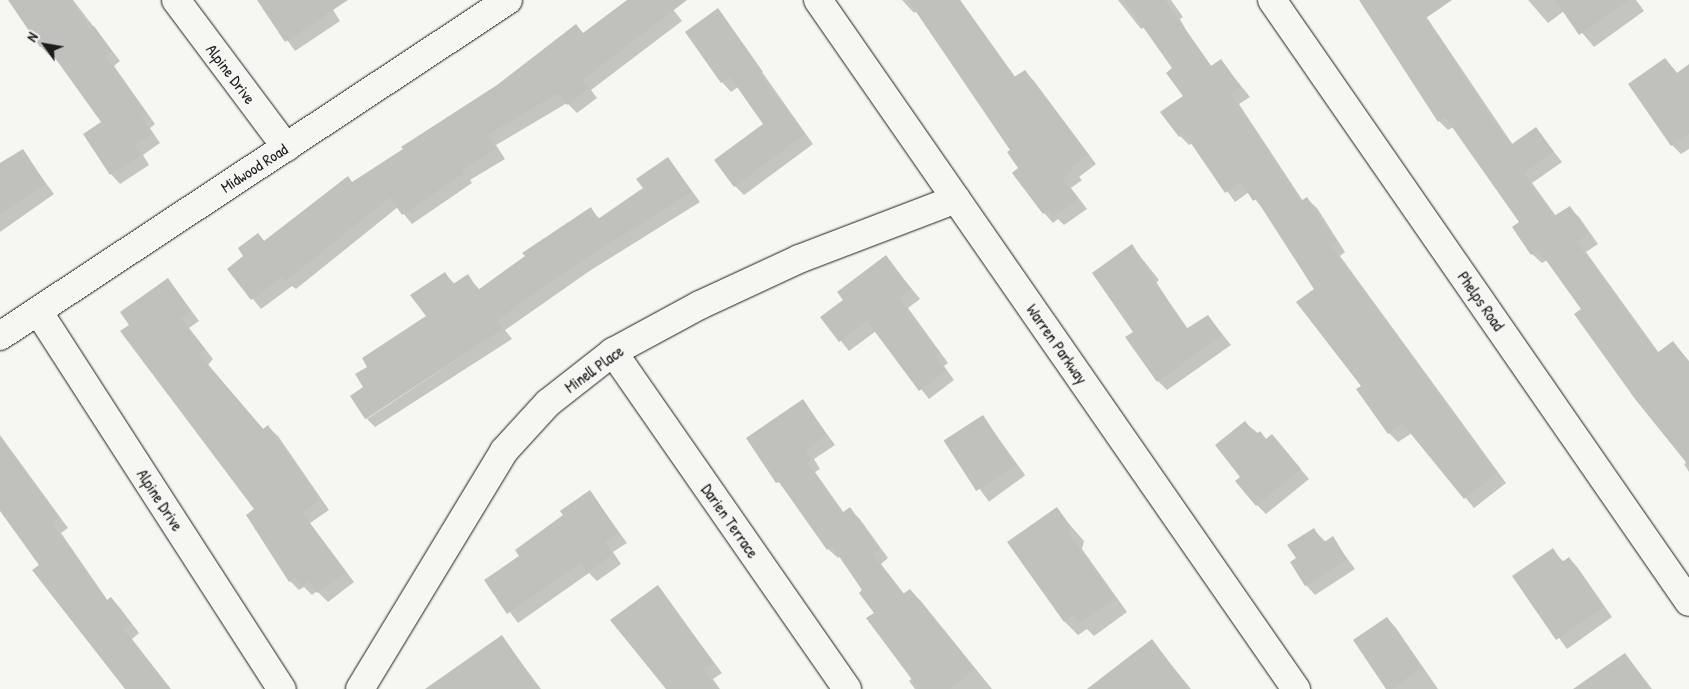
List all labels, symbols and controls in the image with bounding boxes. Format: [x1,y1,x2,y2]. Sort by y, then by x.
north arrow [20,20,70,70]
text: N [22,29,42,45]
street label: Alpine Drive [202,40,260,108]
street label: Midwood Road [217,139,291,197]
street label: Phelps Road [1454,268,1508,334]
street label: Warren Parkway [1022,300,1092,388]
street label: Minell Place [561,341,627,397]
street label: Alpine Drive [133,465,187,535]
street label: Darien Terrace [697,480,763,562]

